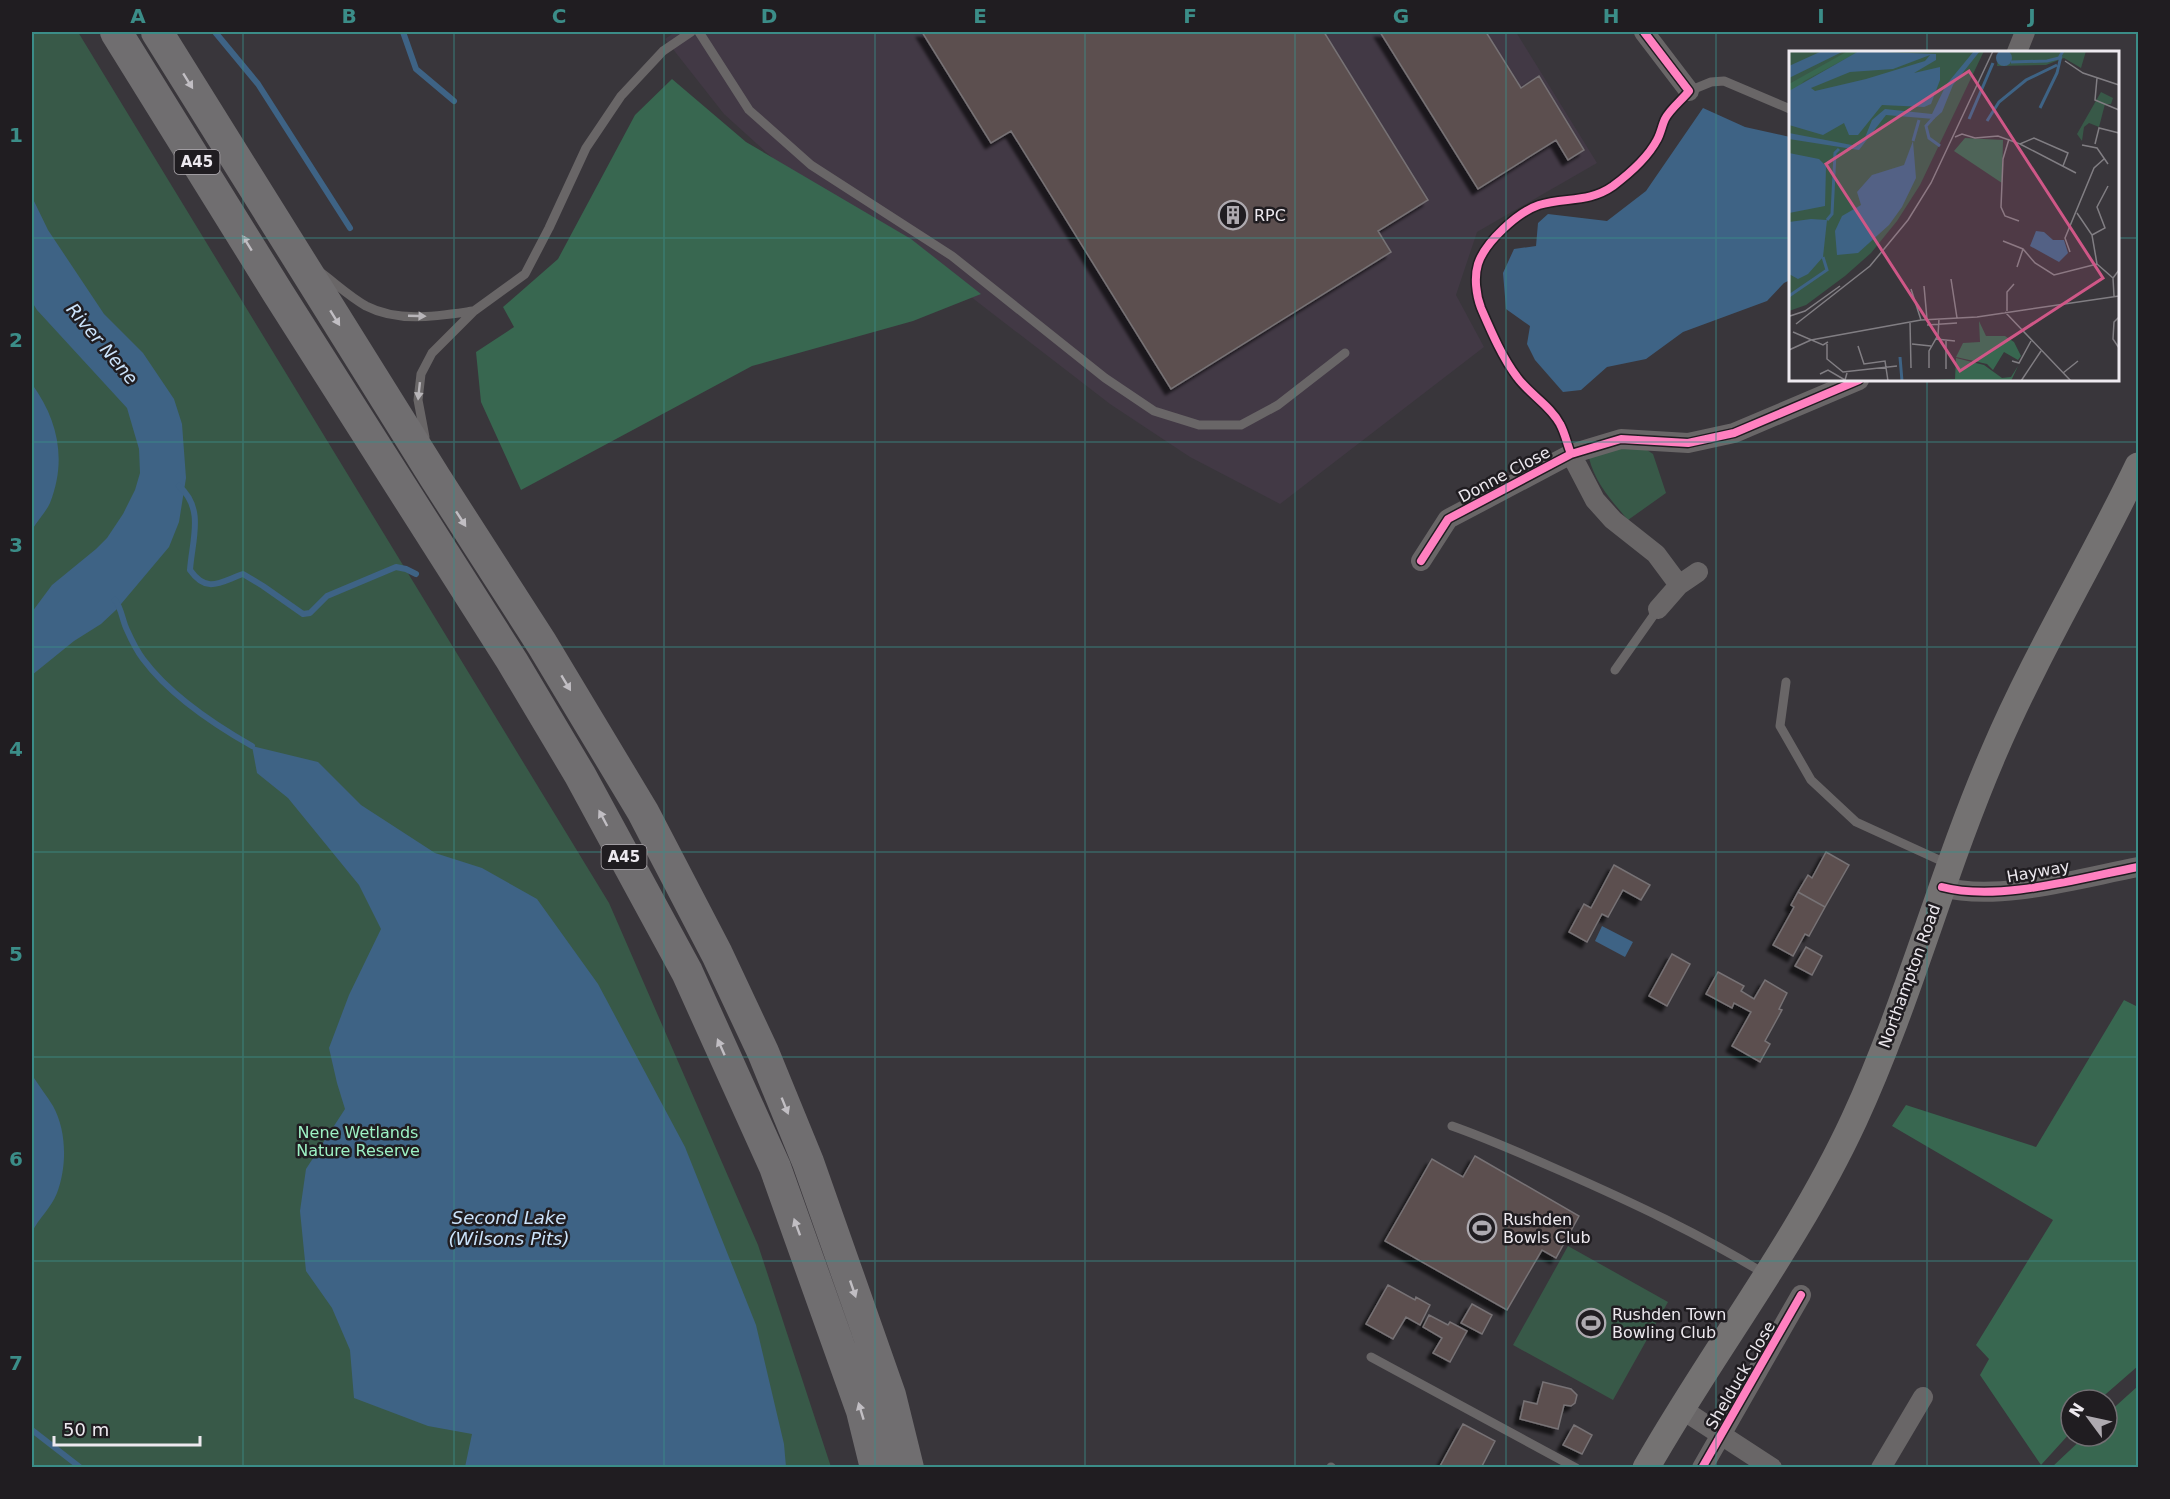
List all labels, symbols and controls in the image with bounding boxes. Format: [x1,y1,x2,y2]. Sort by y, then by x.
text: A [130,4,146,28]
text: B [341,4,357,28]
text: C [552,4,566,28]
text: D [761,4,777,28]
text: E [973,4,987,28]
text: F [1183,4,1197,28]
text: G [1393,4,1409,28]
text: H [1603,4,1619,28]
text: I [1817,4,1825,28]
text: J [2026,4,2036,28]
inset map [1789,51,2119,381]
one-way arrow [182,73,193,89]
text: 1 [9,123,23,147]
road number: A45 [174,150,220,174]
building icon: RPC [1217,199,1249,231]
place label: RPC [1254,206,1286,225]
one-way arrow [242,235,253,251]
water label: River Nene [62,299,142,388]
one-way arrow [330,310,341,326]
one-way arrow [408,312,427,321]
text: 2 [9,328,23,352]
one-way arrow [414,382,424,401]
street label: Donne Close [1455,442,1553,507]
one-way arrow [456,511,467,527]
text: 3 [9,533,23,557]
one-way arrow [560,675,571,691]
text: 4 [9,737,23,761]
one-way arrow [598,809,608,826]
road number: A45 [602,845,646,869]
street label: Hayway [2005,857,2071,886]
street label: Northampton Road [1875,902,1944,1051]
text: 5 [9,942,23,966]
one-way arrow [716,1038,726,1056]
one-way arrow [780,1098,790,1116]
park label: Nene Wetlands Nature Reserve [296,1123,420,1160]
text: 6 [9,1147,23,1171]
water label: Second Lake (Wilsons Pits) [448,1207,570,1249]
place label: Rushden Bowls Club [1503,1210,1591,1247]
sports icon: Rushden Bowls Club [1466,1212,1498,1244]
one-way arrow [791,1218,801,1236]
one-way arrow [848,1280,858,1298]
place label: Rushden Town Bowling Club [1612,1305,1726,1342]
sports icon: Rushden Town Bowling Club [1575,1307,1607,1339]
street label: Shelduck Close [1702,1318,1779,1433]
text: 7 [9,1351,23,1375]
north arrow [2059,1388,2119,1448]
text: N [2065,1399,2088,1421]
one-way arrow [856,1402,866,1420]
scale bar [54,1409,200,1447]
text: 50 m [63,1419,109,1440]

